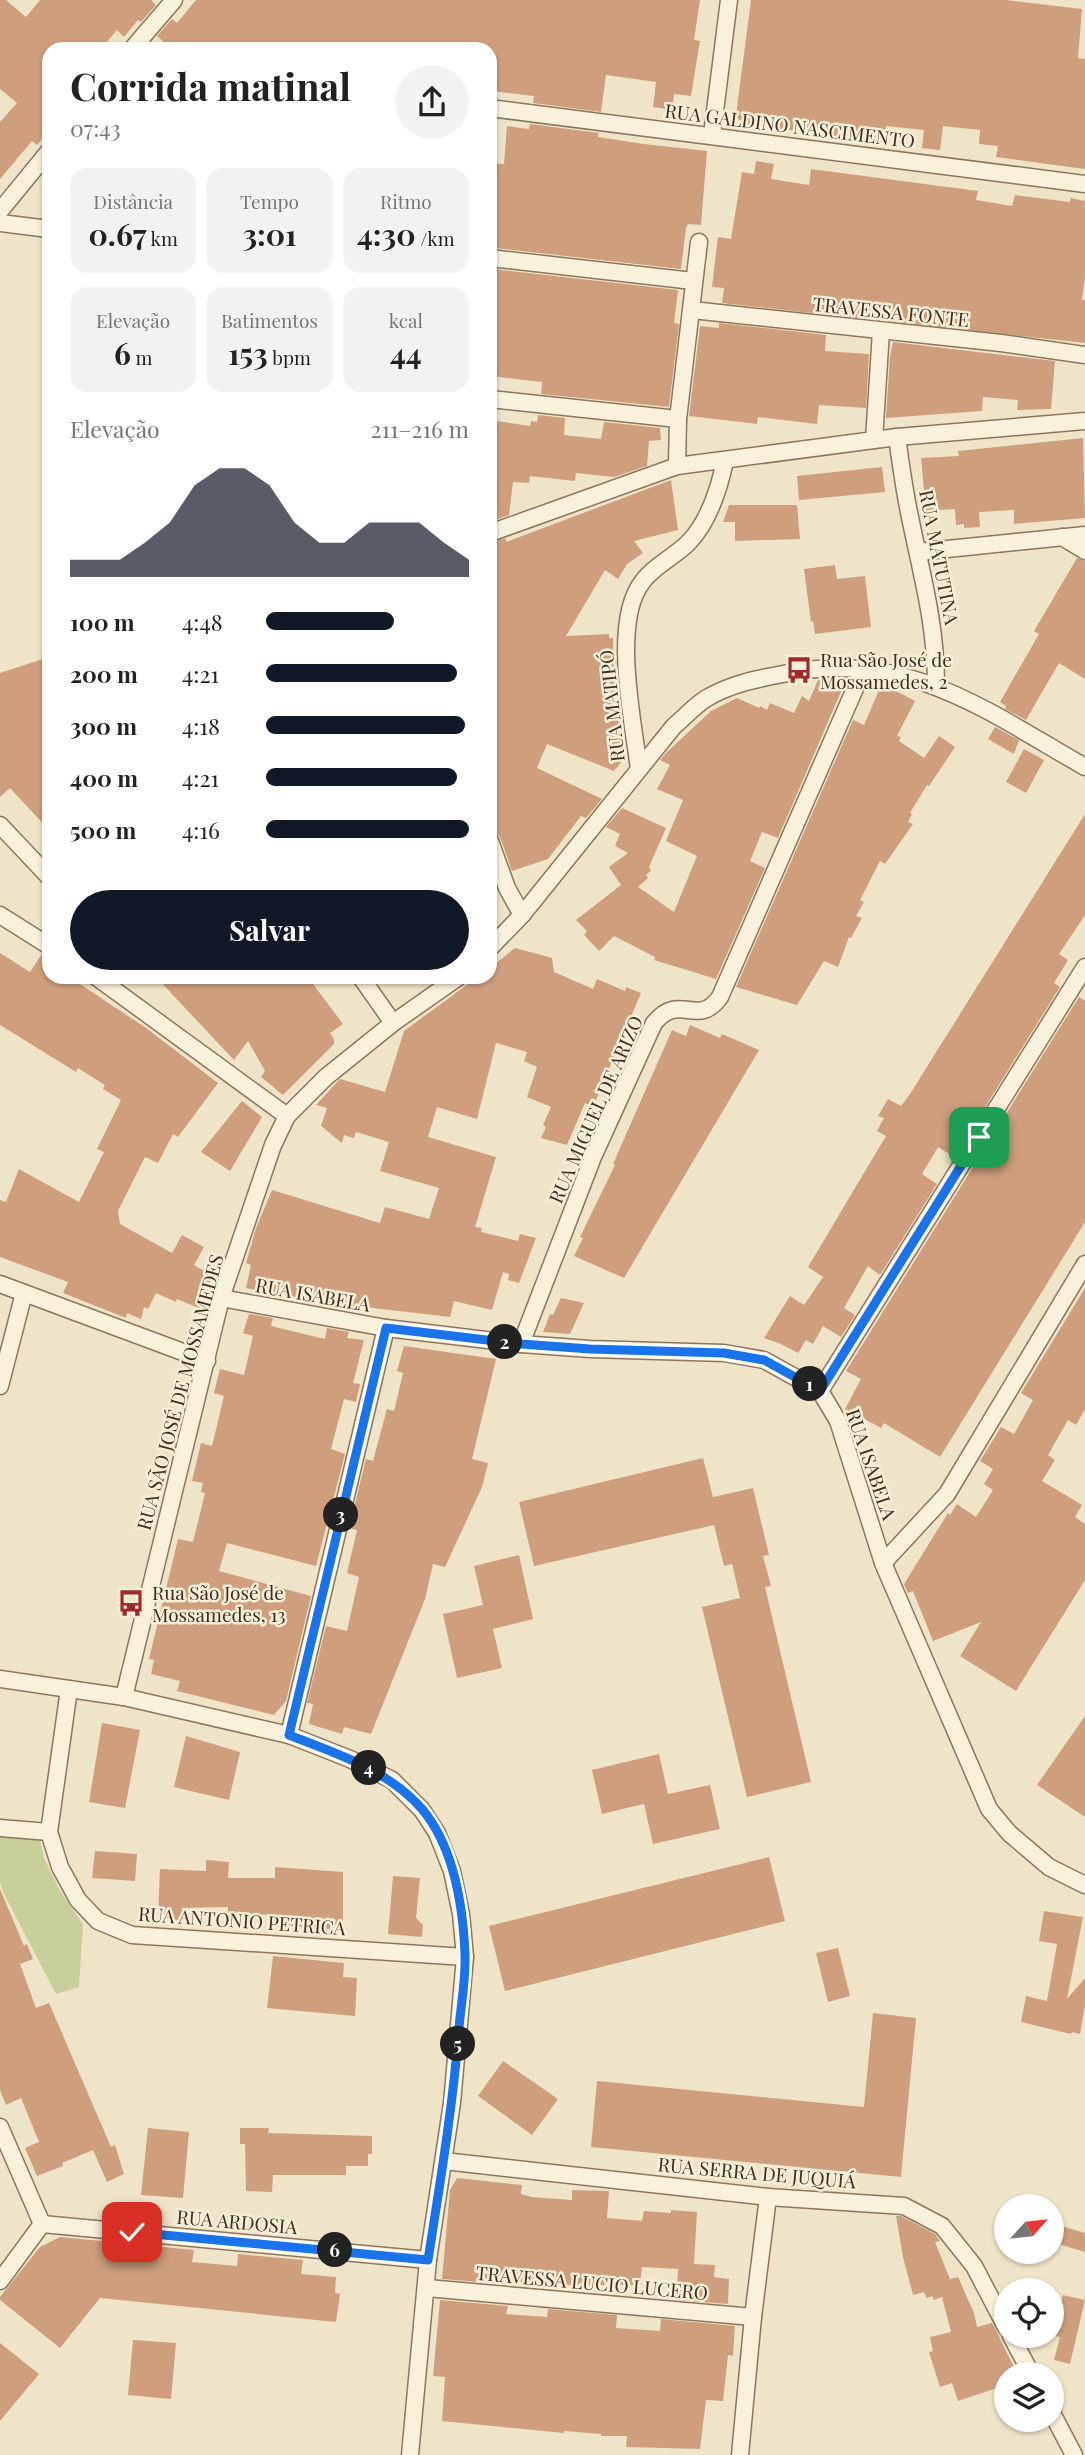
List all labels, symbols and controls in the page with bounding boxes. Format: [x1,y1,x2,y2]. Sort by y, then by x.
text: Corrida matinal [70,60,351,111]
button: share [395,65,469,139]
street label: RUA GALDINO NASCIMENTO [663,97,917,153]
text: 07:43 [70,112,121,143]
text: Distância [93,188,173,214]
text: Tempo [240,188,299,214]
text: Ritmo [380,188,432,214]
text: 0.67 [88,214,146,254]
text: 3:01 [242,214,297,254]
text: 4:30 [357,214,416,254]
text: km [146,225,178,251]
text: /km [416,225,455,251]
street label: TRAVESSA FONTE [812,290,970,332]
text: Elevação [96,307,170,333]
text: Batimentos [221,307,318,333]
text: kcal [389,307,423,333]
text: 6 [114,333,131,373]
text: 153 [228,333,268,373]
text: 44 [390,333,422,373]
text: m [131,344,152,370]
text: bpm [268,344,311,370]
text: Elevação [70,413,160,444]
text: 211–216 m [371,413,469,444]
street label: RUA MATUTINA [914,487,966,628]
text: 100 m [70,606,135,637]
text: 4:48 [182,606,223,637]
place label: Rua São José de Mossamedes, 2 [820,646,952,694]
street label: RUA MATIPÓ [592,649,630,763]
bus stop icon: Rua São José de Mossamedes, 2 [784,655,814,685]
text: 200 m [70,658,138,689]
text: 4:21 [182,658,219,689]
text: 300 m [70,710,137,741]
text: 4:18 [182,710,220,741]
text: 400 m [70,762,138,793]
text: 4:21 [182,762,219,793]
text: 500 m [70,814,136,845]
text: 4:16 [182,814,220,845]
button: Salvar [70,890,469,970]
street label: RUA MIGUEL DE ARIZO [542,1011,648,1207]
pin [949,1107,1009,1167]
icon: arrive [960,1118,998,1156]
street label: RUA SÃO JOSÉ DE MOSSAMEDES [130,1251,228,1533]
street label: RUA ISABELA [254,1271,373,1317]
pin: 2 [488,1324,522,1360]
text: 2 [500,1328,509,1354]
pin: 1 [792,1366,828,1402]
text: 1 [806,1370,813,1396]
street label: RUA ISABELA [841,1405,903,1524]
pin: 3 [324,1498,358,1532]
text: 3 [336,1501,345,1527]
place label: Rua São José de Mossamedes, 13 [152,1579,286,1627]
bus stop icon: Rua São José de Mossamedes, 13 [116,1588,146,1618]
pin: 4 [352,1750,386,1786]
text: 4 [363,1754,374,1780]
street label: RUA ANTONIO PETRICA [137,1900,348,1940]
pin: 5 [440,2026,476,2062]
text: 5 [453,2030,462,2056]
street label: RUA SERRA DE JUQUIÁ [657,2150,858,2194]
north arrow [994,2194,1064,2264]
map controls [994,2194,1064,2432]
pin [102,2202,162,2262]
street label: RUA ARDOSIA [176,2203,299,2239]
icon: check [113,2213,151,2251]
pin: 6 [318,2232,352,2268]
text: 6 [329,2236,340,2262]
street label: TRAVESSA LUCIO LUCERO [475,2259,709,2305]
button: locate [994,2278,1064,2348]
button: layers [994,2362,1064,2432]

